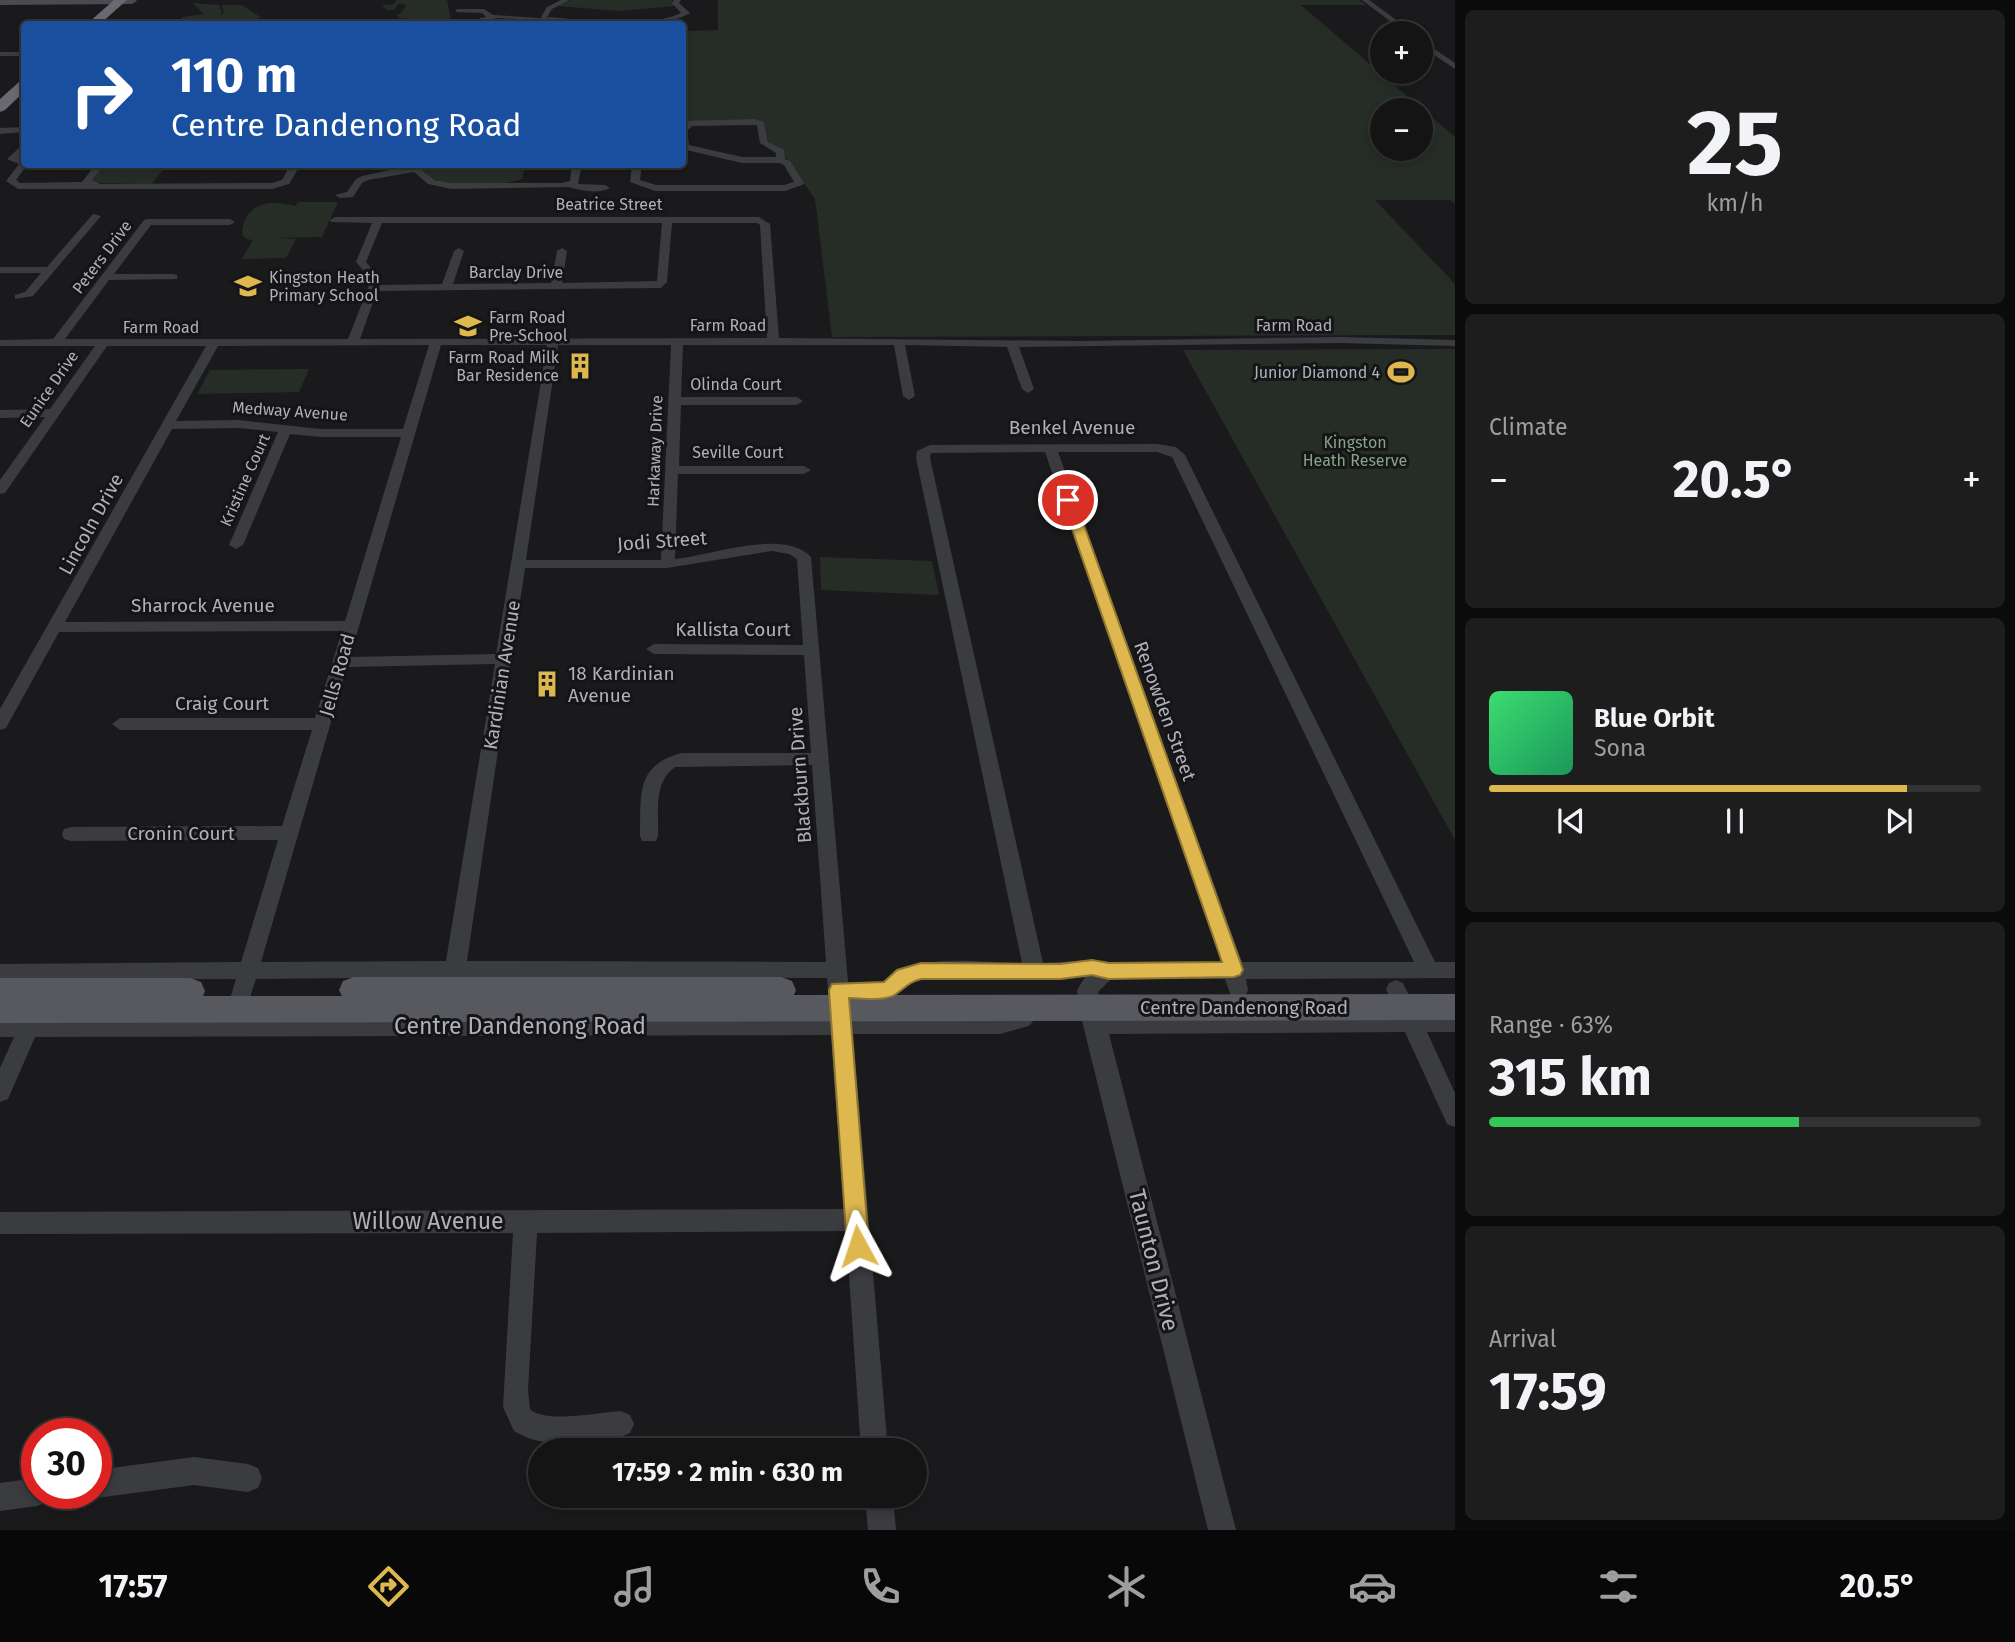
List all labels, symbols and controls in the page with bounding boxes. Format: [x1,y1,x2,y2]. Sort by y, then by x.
map controls [1370,21,1433,161]
button: + [1370,21,1433,84]
text: 110 m [171,46,297,105]
icon: right [56,49,147,140]
text: 25 [1687,89,1783,198]
button: − [1370,98,1433,161]
text: Centre Dandenong Road [171,106,521,144]
text: km/h [1707,189,1763,217]
street label: Beatrice Street [555,195,663,214]
street label: Peters Drive [68,217,136,297]
street label: Barclay Drive [469,263,563,282]
place label: Kingston Heath Primary School [269,268,380,305]
school or university icon: Kingston Heath Primary School [233,271,263,301]
place label: Farm Road Pre-School [489,308,568,345]
school or university icon: Farm Road Pre-School [453,311,483,341]
street label: Farm Road [690,316,766,335]
street label: Farm Road [1256,316,1332,335]
street label: Farm Road [123,318,199,337]
street label: Eunice Drive [16,347,82,431]
place label: Farm Road Milk Bar Residence [448,348,560,385]
building icon: Farm Road Milk Bar Residence [565,351,595,381]
sports icon: Junior Diamond 4 [1386,357,1416,387]
place label: Junior Diamond 4 [1254,363,1380,382]
street label: Olinda Court [690,375,782,394]
street label: Harkaway Drive [644,395,666,507]
street label: Medway Avenue [232,397,348,425]
text: Climate [1489,413,1568,441]
street label: Benkel Avenue [1009,416,1135,439]
street label: Kristine Court [216,431,274,529]
park label: Kingston Heath Reserve [1303,433,1407,470]
street label: Seville Court [692,443,784,462]
text: 20.5° [1673,448,1797,511]
text: − [1489,457,1508,503]
text: + [1962,457,1981,503]
street label: Lincoln Drive [54,469,128,579]
pin [1038,470,1098,530]
icon: arrive [1049,481,1087,519]
street label: Jodi Street [616,526,708,556]
street label: Sharrock Avenue [131,594,275,617]
street label: Kardinian Avenue [479,599,525,751]
street label: Kallista Court [675,618,791,641]
street label: Jells Road [314,631,360,719]
street label: Renowden Street [1129,638,1201,784]
place label: 18 Kardinian Avenue [568,662,675,707]
building icon: 18 Kardinian Avenue [532,669,562,699]
street label: Craig Court [175,692,269,715]
text: Blue Orbit [1594,703,1714,734]
street label: Blackburn Drive [784,706,816,844]
text: Sona [1594,734,1646,762]
icon: previous [1552,802,1590,840]
icon: pause [1716,802,1754,840]
icon: next [1880,802,1918,840]
street label: Cronin Court [127,822,235,845]
street label: Centre Dandenong Road [1140,996,1348,1019]
text: Range · 63% [1489,1011,1613,1039]
street label: Centre Dandenong Road [394,1012,646,1040]
text: 315 km [1489,1046,1652,1109]
street label: Taunton Drive [1123,1186,1185,1334]
street label: Willow Avenue [352,1207,504,1235]
position arrow [821,1209,895,1283]
text: Arrival [1489,1325,1556,1353]
text: 17:59 [1489,1360,1607,1423]
speed limit sign: 30 [21,1418,112,1509]
text: 17:59 · 2 min · 630 m [612,1457,843,1488]
icon: directions [364,1562,413,1611]
icon: music [610,1562,659,1611]
icon: phone [856,1562,905,1611]
icon: climate [1102,1562,1151,1611]
icon: car [1348,1562,1397,1611]
icon: filters [1594,1562,1643,1611]
text: 17:57 [98,1567,167,1605]
text: 20.5° [1840,1567,1916,1605]

